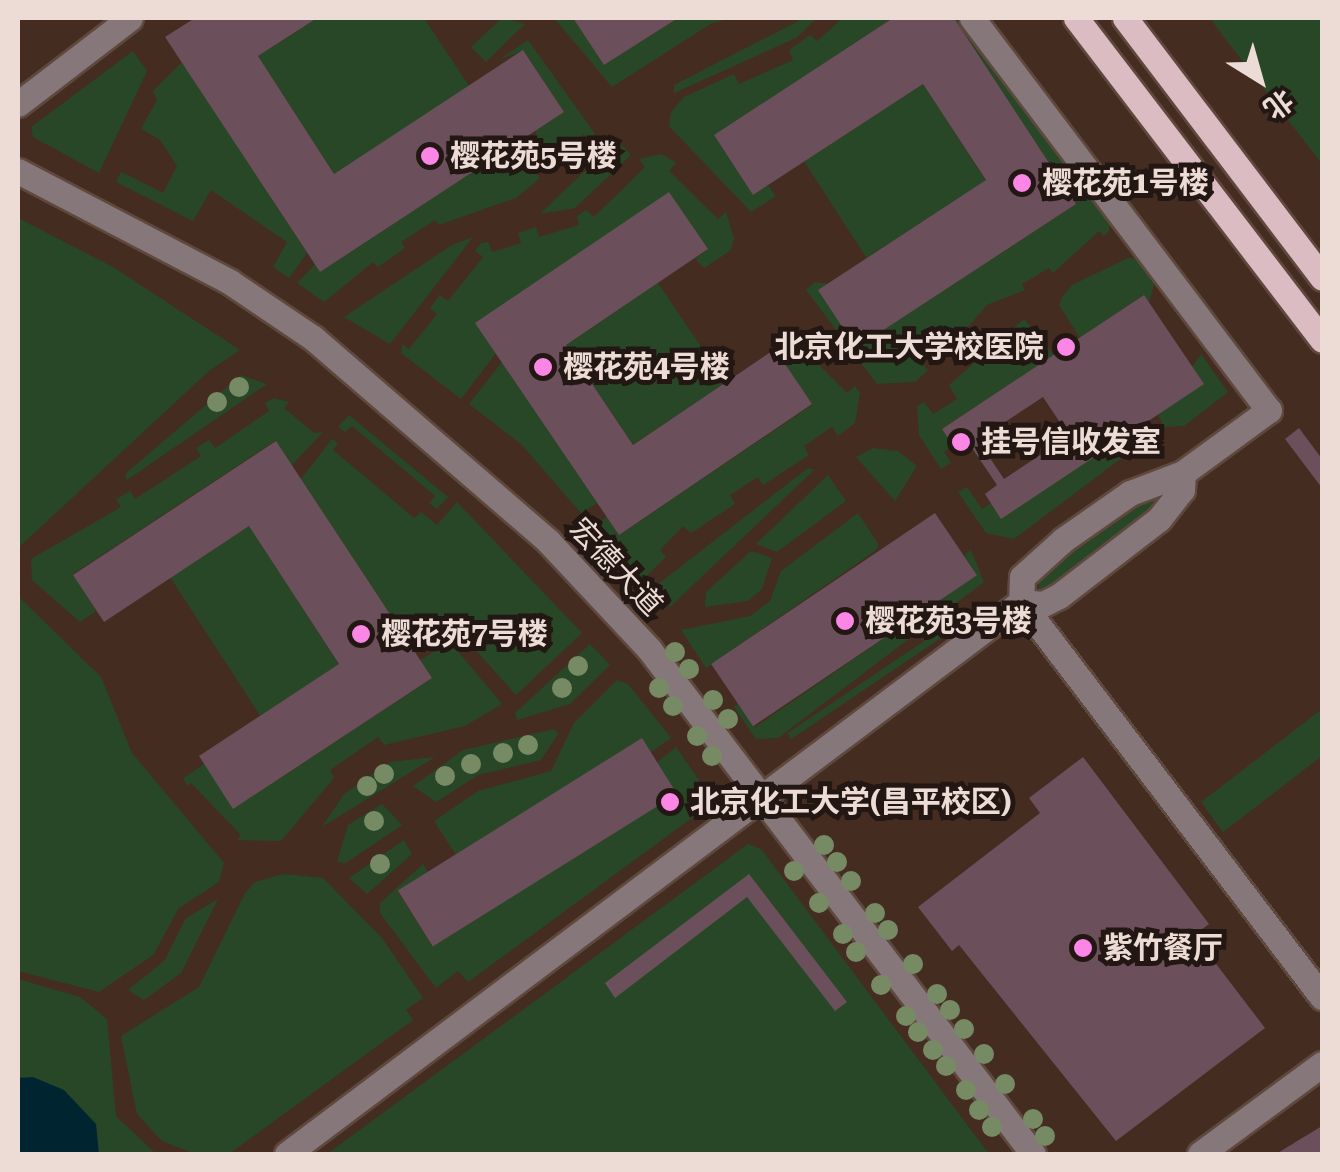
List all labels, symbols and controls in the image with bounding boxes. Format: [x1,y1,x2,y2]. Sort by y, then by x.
north arrow [1210,30,1310,130]
text: 北 [1257,83,1299,126]
place label: 樱花苑5号楼 [450,138,617,174]
marker: 樱花苑5号楼 [419,145,441,167]
place label: 樱花苑1号楼 [1042,165,1209,201]
marker: 樱花苑1号楼 [1011,172,1033,194]
place label: 北京化工大学校医院 [774,329,1044,365]
marker: 北京化工大学校医院 [1053,334,1079,360]
place label: 樱花苑4号楼 [563,349,730,385]
marker: 樱花苑4号楼 [532,356,554,378]
place label: 挂号信收发室 [981,424,1161,460]
marker: 挂号信收发室 [950,431,972,453]
street label: 宏德大道 [562,511,670,623]
place label: 樱花苑3号楼 [865,603,1032,639]
marker: 樱花苑3号楼 [834,610,856,632]
place label: 樱花苑7号楼 [381,616,548,652]
marker: 樱花苑7号楼 [350,623,372,645]
place label: 北京化工大学(昌平校区) [690,784,1012,820]
marker: 北京化工大学(昌平校区) [659,791,681,813]
place label: 紫竹餐厅 [1103,930,1223,966]
marker: 紫竹餐厅 [1072,937,1094,959]

